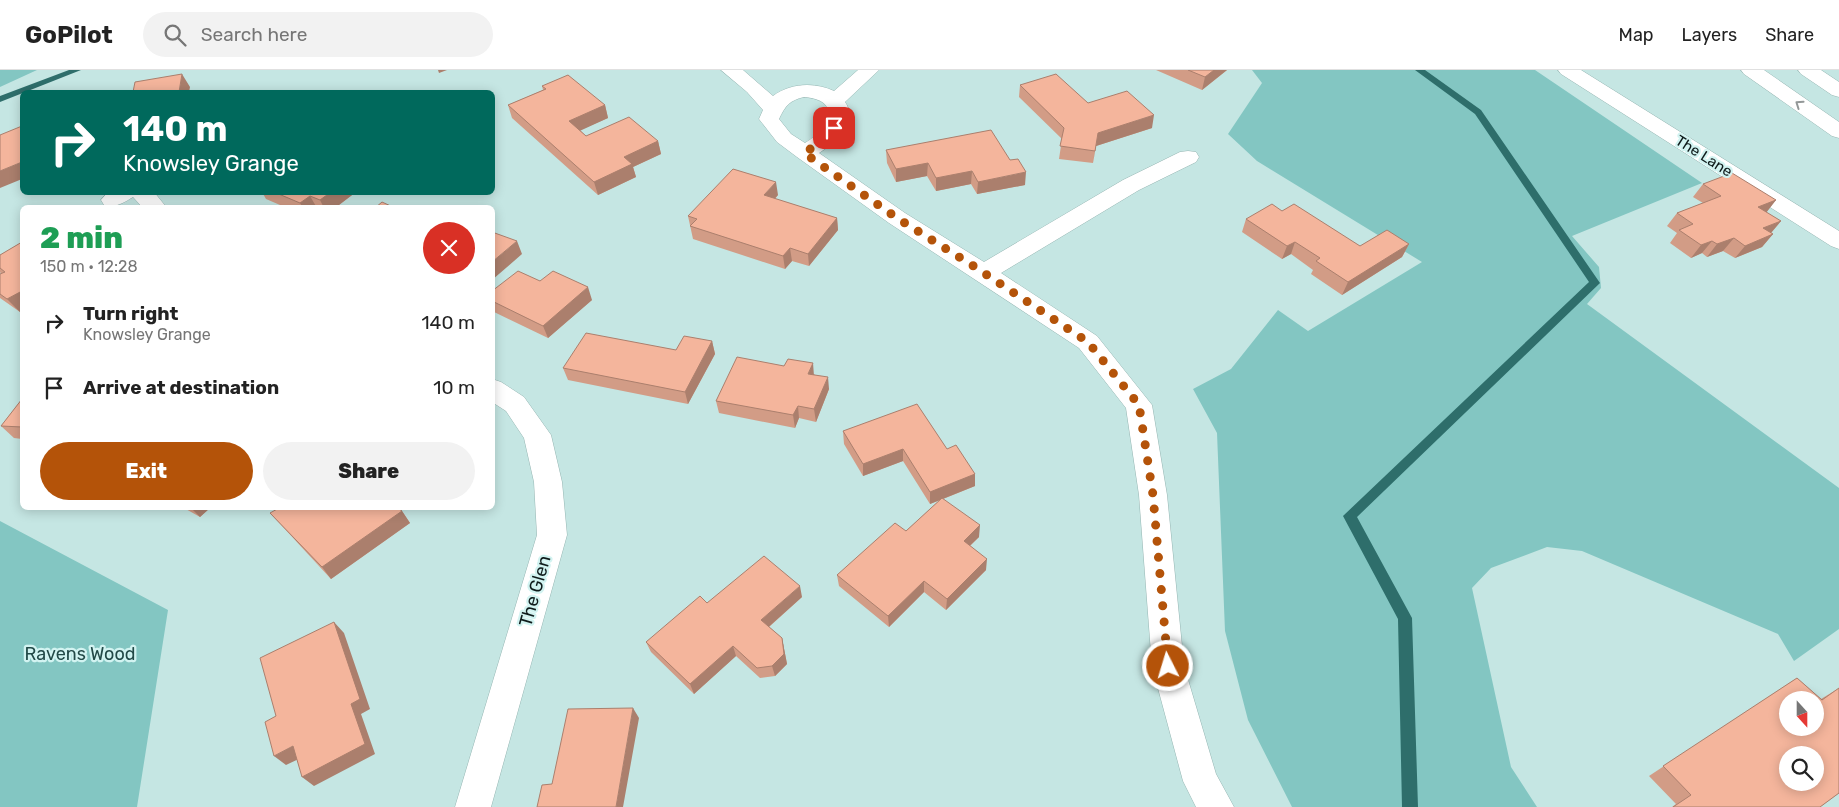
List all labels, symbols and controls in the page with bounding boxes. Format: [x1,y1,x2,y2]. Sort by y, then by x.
search box [143,12,493,57]
text: GoPilot [25,21,113,49]
icon: search [161,21,189,49]
text: Search here [201,23,307,46]
text: Map [1619,24,1654,46]
text: Layers [1682,24,1737,46]
text: Share [1765,24,1814,46]
one-way arrow [1795,101,1805,110]
pin [813,107,855,149]
text: 140 m [123,108,228,150]
icon: right [40,110,105,175]
icon: arrive [820,114,848,142]
street label: The Lane [1672,131,1736,181]
text: Knowsley Grange [123,150,299,177]
text: 2 min [40,220,123,256]
button: close [423,222,475,274]
text: 150 m · 12:28 [40,257,138,276]
text: Turn right [83,302,178,325]
icon: right [40,309,68,337]
text: 140 m [421,311,475,334]
text: Knowsley Grange [83,325,211,344]
icon: arrive [40,374,68,402]
text: Arrive at destination [83,376,279,399]
text: 10 m [433,376,475,399]
button: Exit [40,442,253,500]
button: Share [263,442,475,500]
street label: The Glen [514,553,556,629]
position arrow [1141,639,1193,691]
park label: Ravens Wood [25,643,135,665]
north arrow [1779,691,1824,736]
map controls [1779,691,1824,791]
button: search [1779,746,1824,791]

